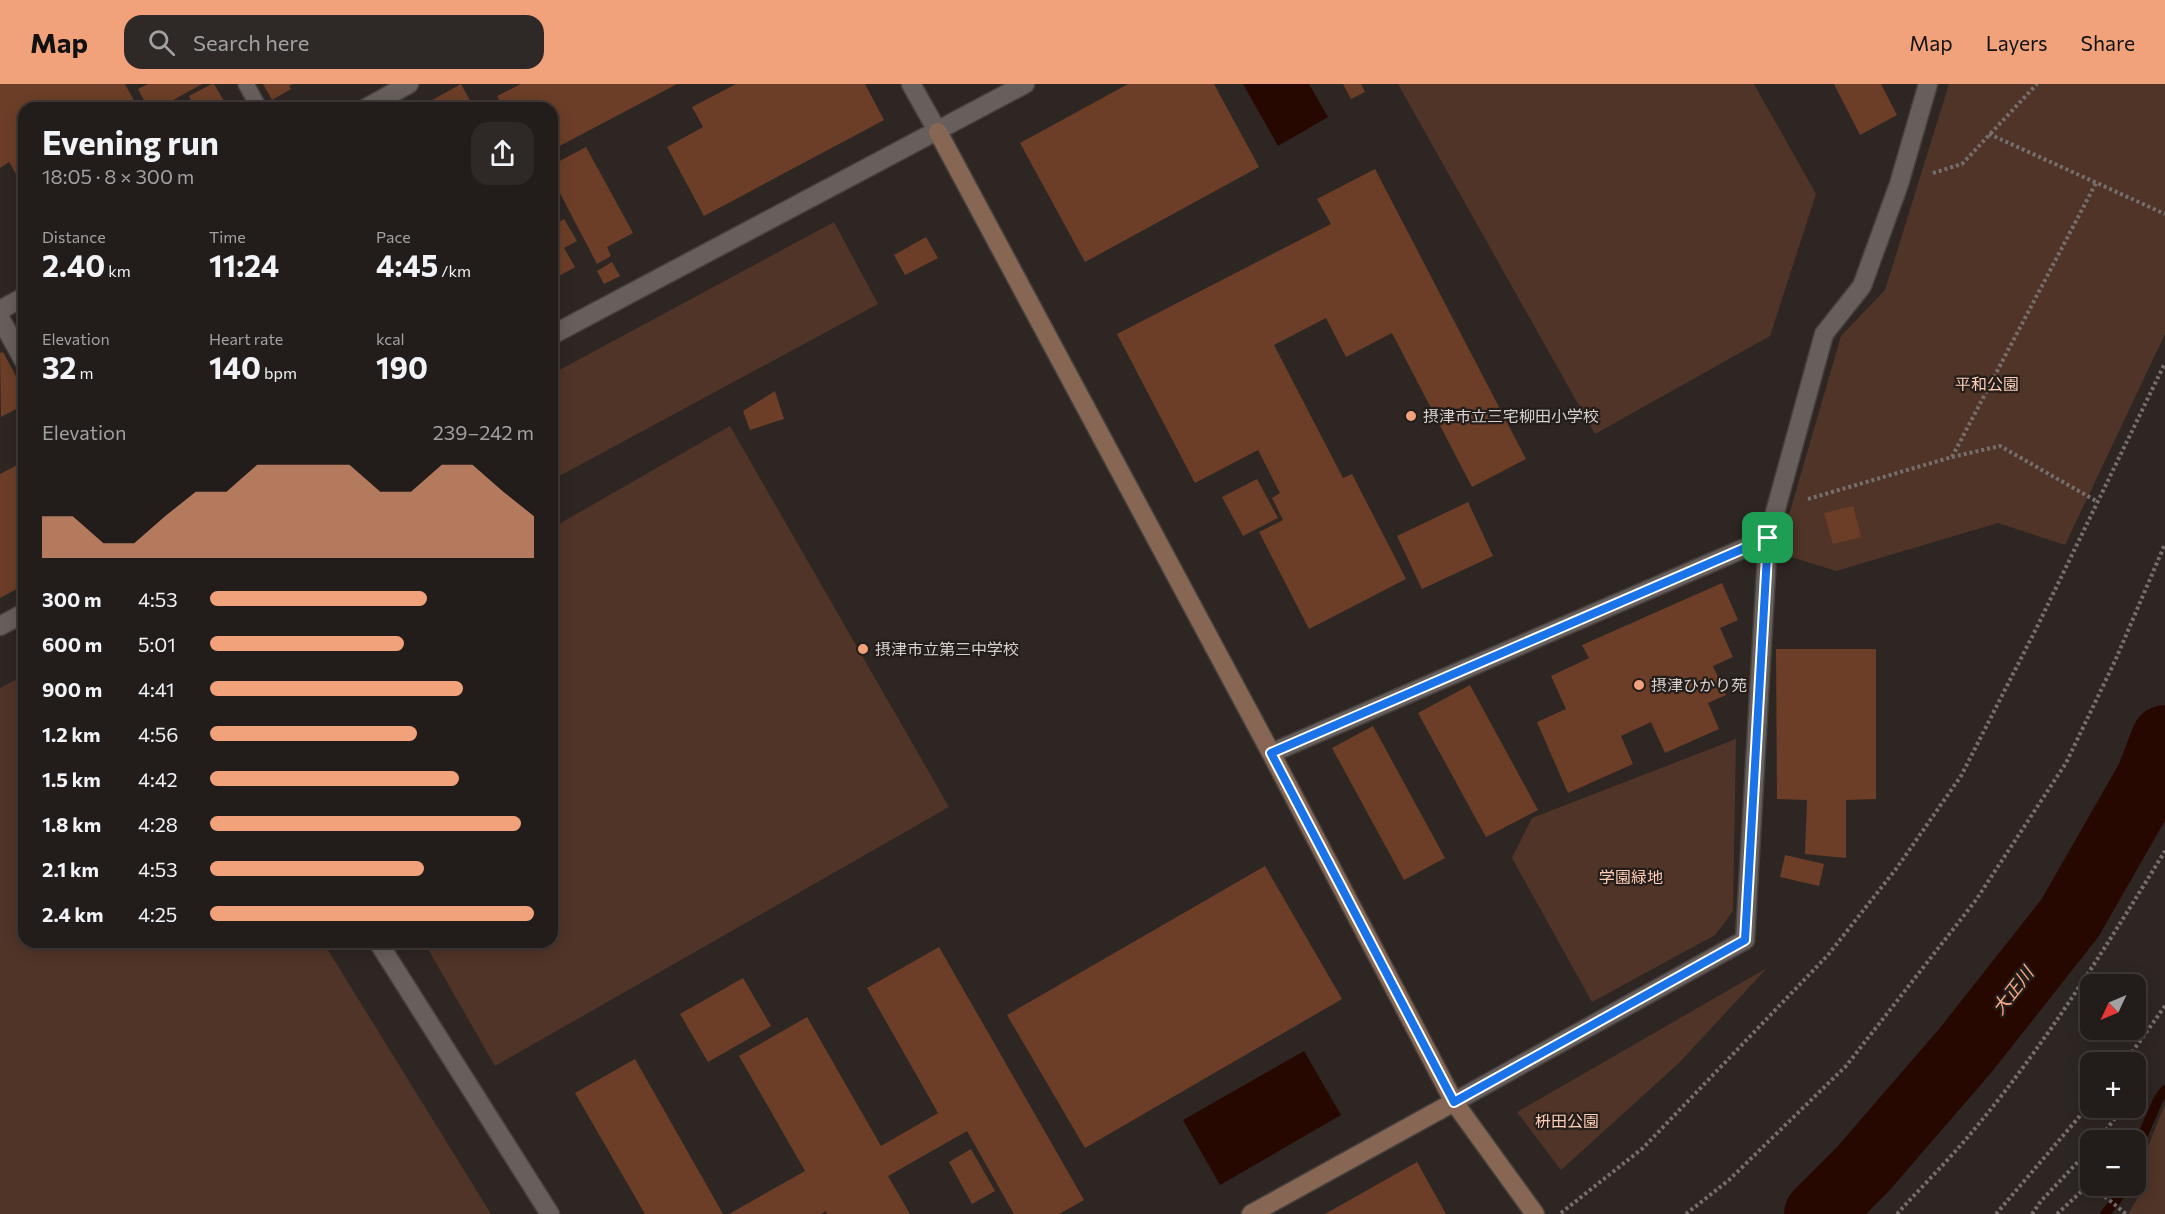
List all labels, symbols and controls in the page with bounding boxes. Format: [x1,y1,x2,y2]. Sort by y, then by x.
search box [124,15,544,69]
text: Map [30,25,88,59]
icon: search [145,26,178,59]
text: Search here [193,29,309,56]
text: Map [1909,30,1953,55]
text: Layers [1986,30,2048,55]
text: Share [2081,30,2135,55]
text: Evening run [42,121,219,162]
button: share [471,122,534,185]
text: 18:05 · 8 × 300 m [42,164,194,188]
text: Distance [42,227,106,246]
text: Time [209,227,246,246]
text: Pace [376,227,411,246]
text: 2.40 [42,246,105,283]
text: 11:24 [209,246,279,283]
text: 4:45 [376,246,438,283]
text: km [105,261,131,280]
text: /km [438,261,471,280]
text: Elevation [42,329,110,348]
text: Heart rate [209,329,283,348]
text: kcal [376,329,405,348]
text: 32 [42,348,76,385]
text: 140 [209,348,261,385]
text: 190 [376,348,428,385]
text: m [76,363,93,382]
text: bpm [261,363,297,382]
park label: 平和公園 [1955,374,2019,393]
place label: 摂津市立三宅柳田小学校 [1423,406,1599,425]
marker: 摂津市立三宅柳田小学校 [1404,409,1418,423]
text: Elevation [42,420,127,444]
text: 239–242 m [433,420,534,444]
pin [1742,512,1793,563]
icon: arrive [1751,521,1784,554]
text: 300 m [42,587,102,611]
text: 4:53 [138,587,178,611]
text: 600 m [42,632,102,656]
text: 5:01 [138,632,176,656]
place label: 摂津市立第三中学校 [875,639,1019,658]
marker: 摂津市立第三中学校 [856,642,870,656]
place label: 摂津ひかり苑 [1651,675,1747,694]
text: 900 m [42,677,102,701]
text: 4:41 [138,677,175,701]
marker: 摂津ひかり苑 [1632,678,1646,692]
text: 1.2 km [42,722,100,746]
text: 4:56 [138,722,178,746]
text: 1.5 km [42,767,101,791]
text: 4:42 [138,767,178,791]
text: 1.8 km [42,812,101,836]
text: 4:28 [138,812,178,836]
text: 2.1 km [42,857,99,881]
text: 4:53 [138,857,178,881]
park label: 学園緑地 [1599,867,1663,886]
text: 2.4 km [42,902,104,926]
text: 4:25 [138,902,177,926]
water label: 大正川 [1987,961,2039,1018]
north arrow [2080,974,2146,1040]
map controls [2080,974,2146,1196]
button: + [2080,1052,2146,1118]
park label: 枡田公園 [1535,1111,1599,1130]
button: − [2080,1130,2146,1196]

